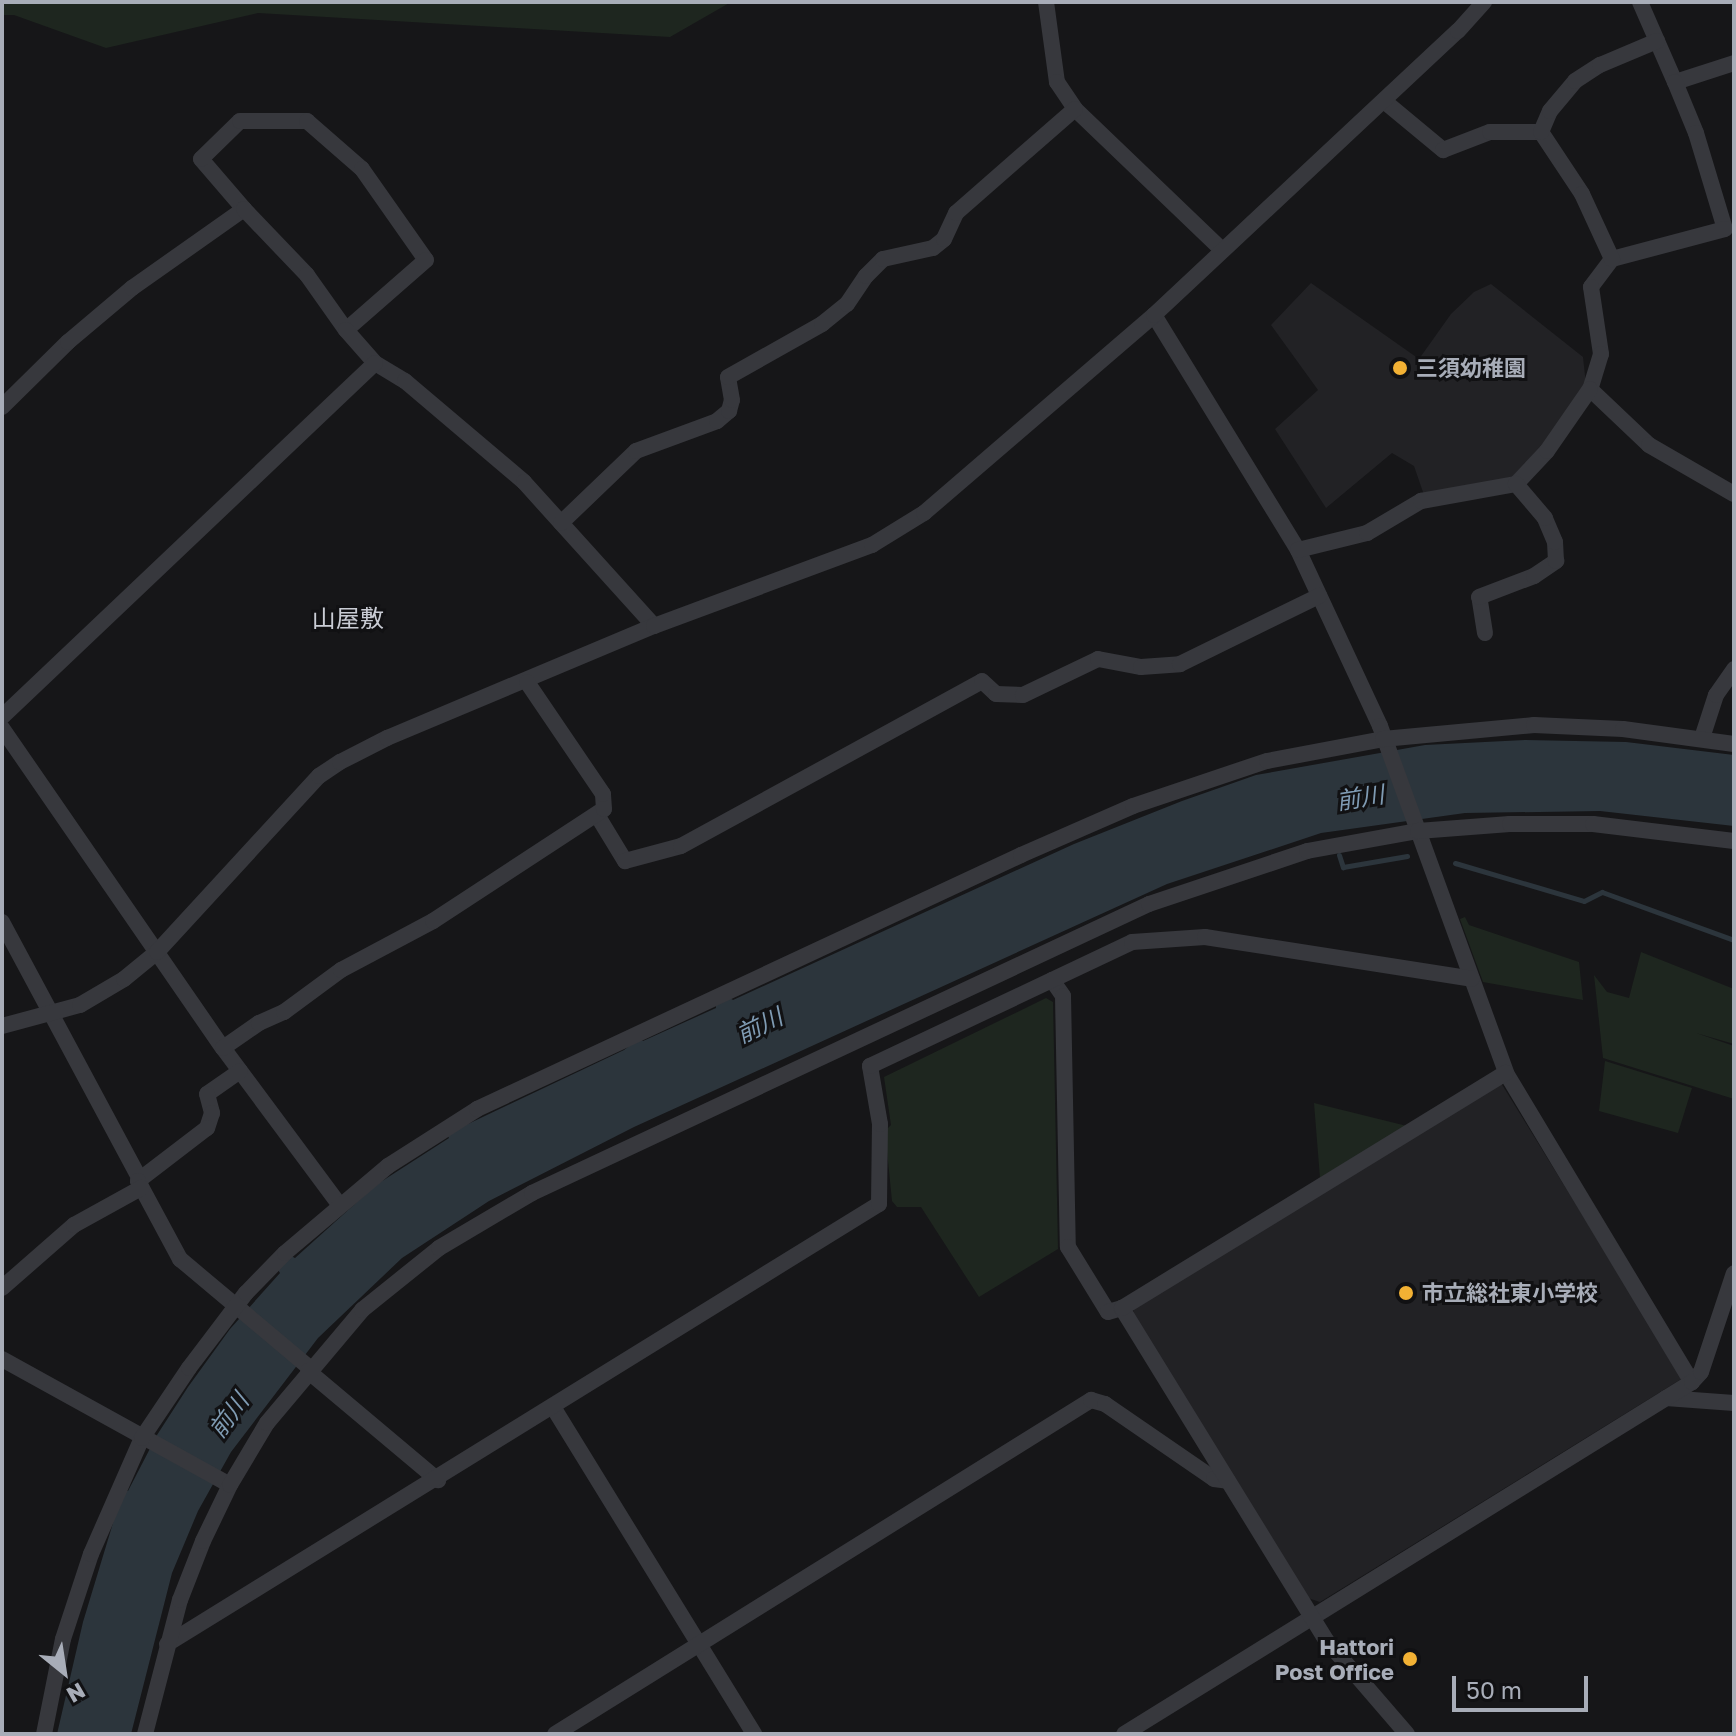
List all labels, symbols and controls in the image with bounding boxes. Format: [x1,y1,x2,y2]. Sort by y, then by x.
place label: 三須幼稚園 [1416,355,1526,381]
marker: 三須幼稚園 [1391,359,1409,377]
district label: 山屋敷 [312,604,384,632]
water label: 前川 [1334,779,1386,815]
water label: 前川 [731,1002,787,1048]
place label: 市立総社東小学校 [1422,1280,1598,1306]
marker: 市立総社東小学校 [1397,1284,1415,1302]
water label: 前川 [202,1387,254,1443]
north arrow [24,1632,104,1712]
place label: Hattori Post Office [1275,1633,1394,1684]
marker: Hattori Post Office [1401,1650,1419,1668]
scale bar [1456,1660,1592,1710]
text: 50 m [1466,1675,1522,1704]
text: N [62,1677,90,1709]

